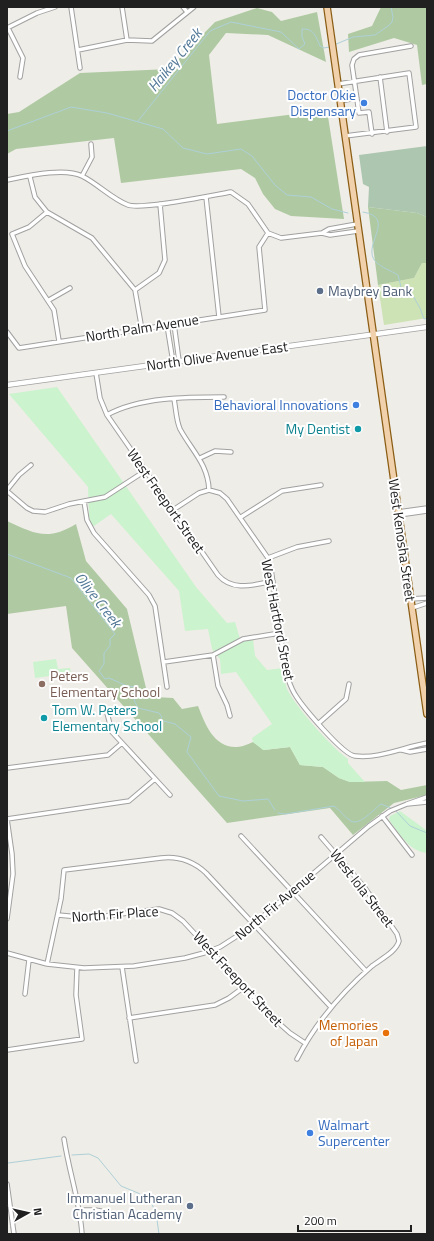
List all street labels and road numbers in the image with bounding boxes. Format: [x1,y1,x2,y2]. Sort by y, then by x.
street label: North Palm Avenue [84,308,200,347]
street label: North Olive Avenue East [145,335,289,376]
street label: West Freeport Street [122,444,210,557]
street label: West Kenosha Street [383,477,422,603]
street label: West Hartford Street [256,558,301,682]
street label: West Iola Street [325,844,400,931]
street label: North Fir Avenue [230,865,319,945]
street label: North Fir Place [71,900,159,927]
street label: West Freeport Street [189,926,288,1031]

